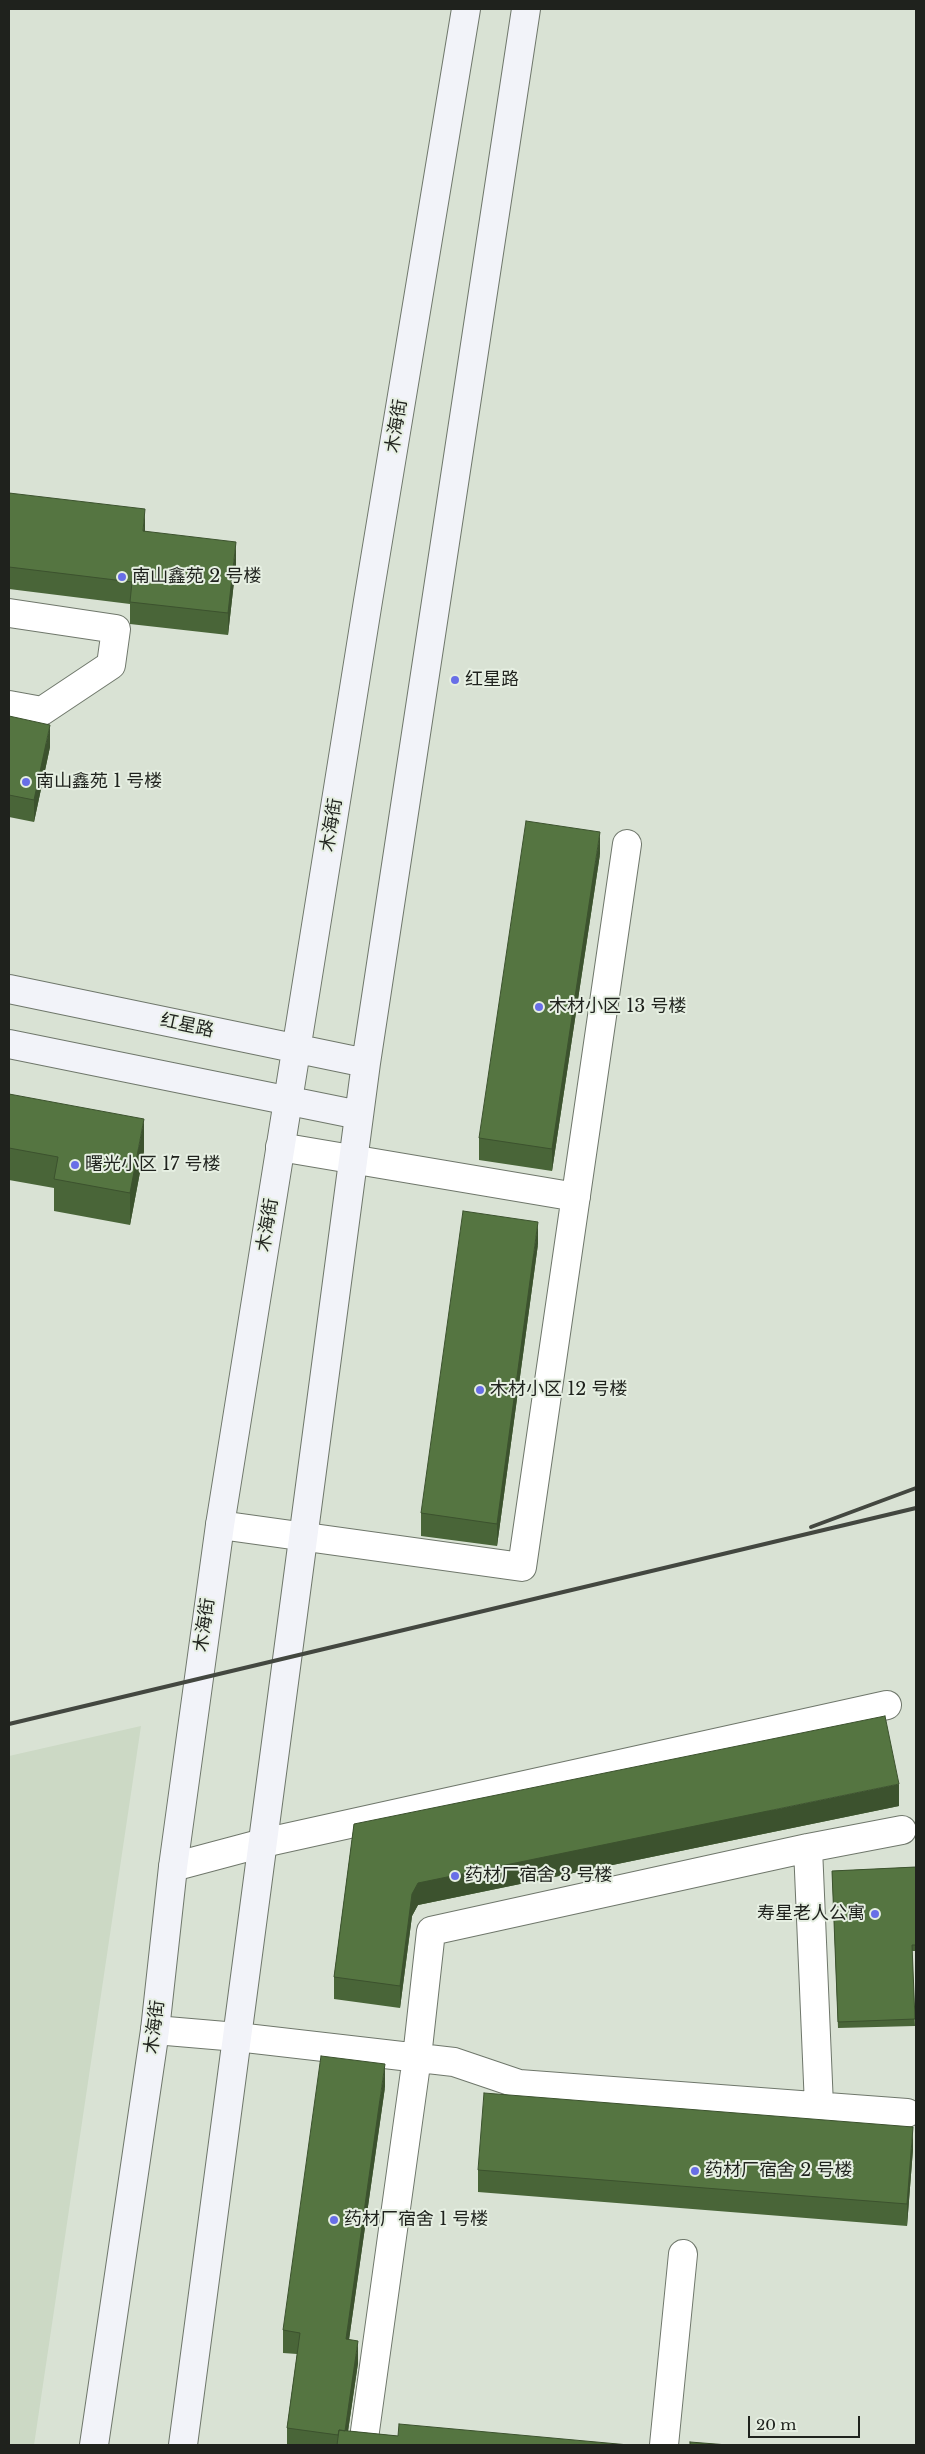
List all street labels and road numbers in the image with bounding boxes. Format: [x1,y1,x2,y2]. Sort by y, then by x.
street label: 木海街 [382,398,412,454]
street label: 木海街 [317,797,347,853]
street label: 红星路 [158,1010,216,1042]
street label: 木海街 [253,1197,283,1253]
street label: 木海街 [191,1597,219,1653]
street label: 木海街 [141,1999,169,2055]

